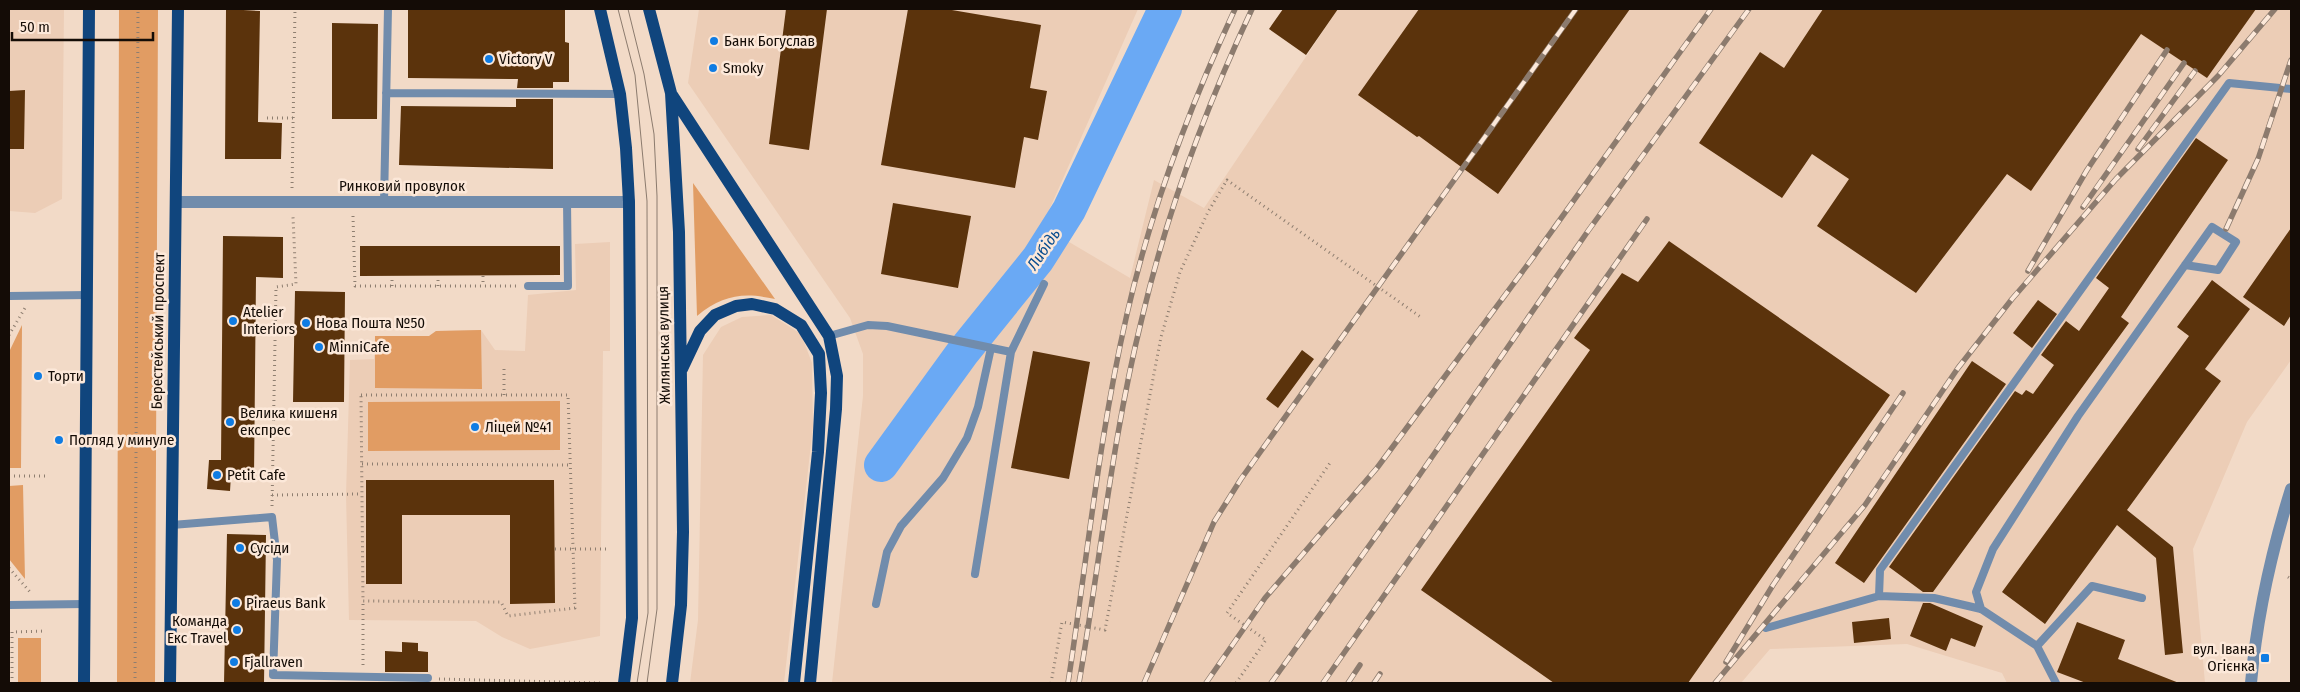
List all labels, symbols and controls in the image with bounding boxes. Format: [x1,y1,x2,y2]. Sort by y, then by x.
scale bar [12,10,154,42]
text: 50 m [20,18,50,36]
place label: Банк Богуслав [724,32,815,50]
marker: Банк Богуслав [708,35,720,47]
place label: Victory V [499,50,553,68]
marker: Victory V [483,53,495,65]
place label: Smoky [723,59,764,77]
marker: Smoky [707,62,719,74]
street label: Ринковий провулок [339,177,465,195]
water label: Либідь [1022,225,1064,274]
street label: Берестейський проспект [148,251,168,410]
street label: Жилянська вулиця [654,286,674,404]
place label: Atelier Interiors [243,303,295,338]
place label: Нова Пошта №50 [316,314,425,332]
marker: Atelier Interiors [227,315,239,327]
marker: Нова Пошта №50 [300,317,312,329]
place label: MinniCafe [329,338,390,356]
marker: MinniCafe [313,341,325,353]
place label: Торти [48,367,84,385]
marker: Торти [32,370,44,382]
place label: Велика кишеня експрес [240,404,338,439]
marker: Велика кишеня експрес [224,416,236,428]
place label: Ліцей №41 [485,418,552,436]
marker: Ліцей №41 [469,421,481,433]
place label: Погляд у минуле [69,431,174,449]
marker: Погляд у минуле [53,434,65,446]
place label: Petit Cafe [227,466,286,484]
marker: Petit Cafe [211,469,223,481]
place label: Сусіди [250,539,289,557]
marker: Сусіди [234,542,246,554]
place label: Piraeus Bank [246,594,325,612]
marker: Piraeus Bank [230,597,242,609]
place label: Команда Екс Travel [167,612,227,647]
marker: Команда Екс Travel [231,624,243,636]
place label: вул. Івана Огієнка [2193,640,2255,675]
marker: вул. Івана Огієнка [2259,652,2271,664]
place label: Fjallraven [244,653,303,671]
marker: Fjallraven [228,656,240,668]

